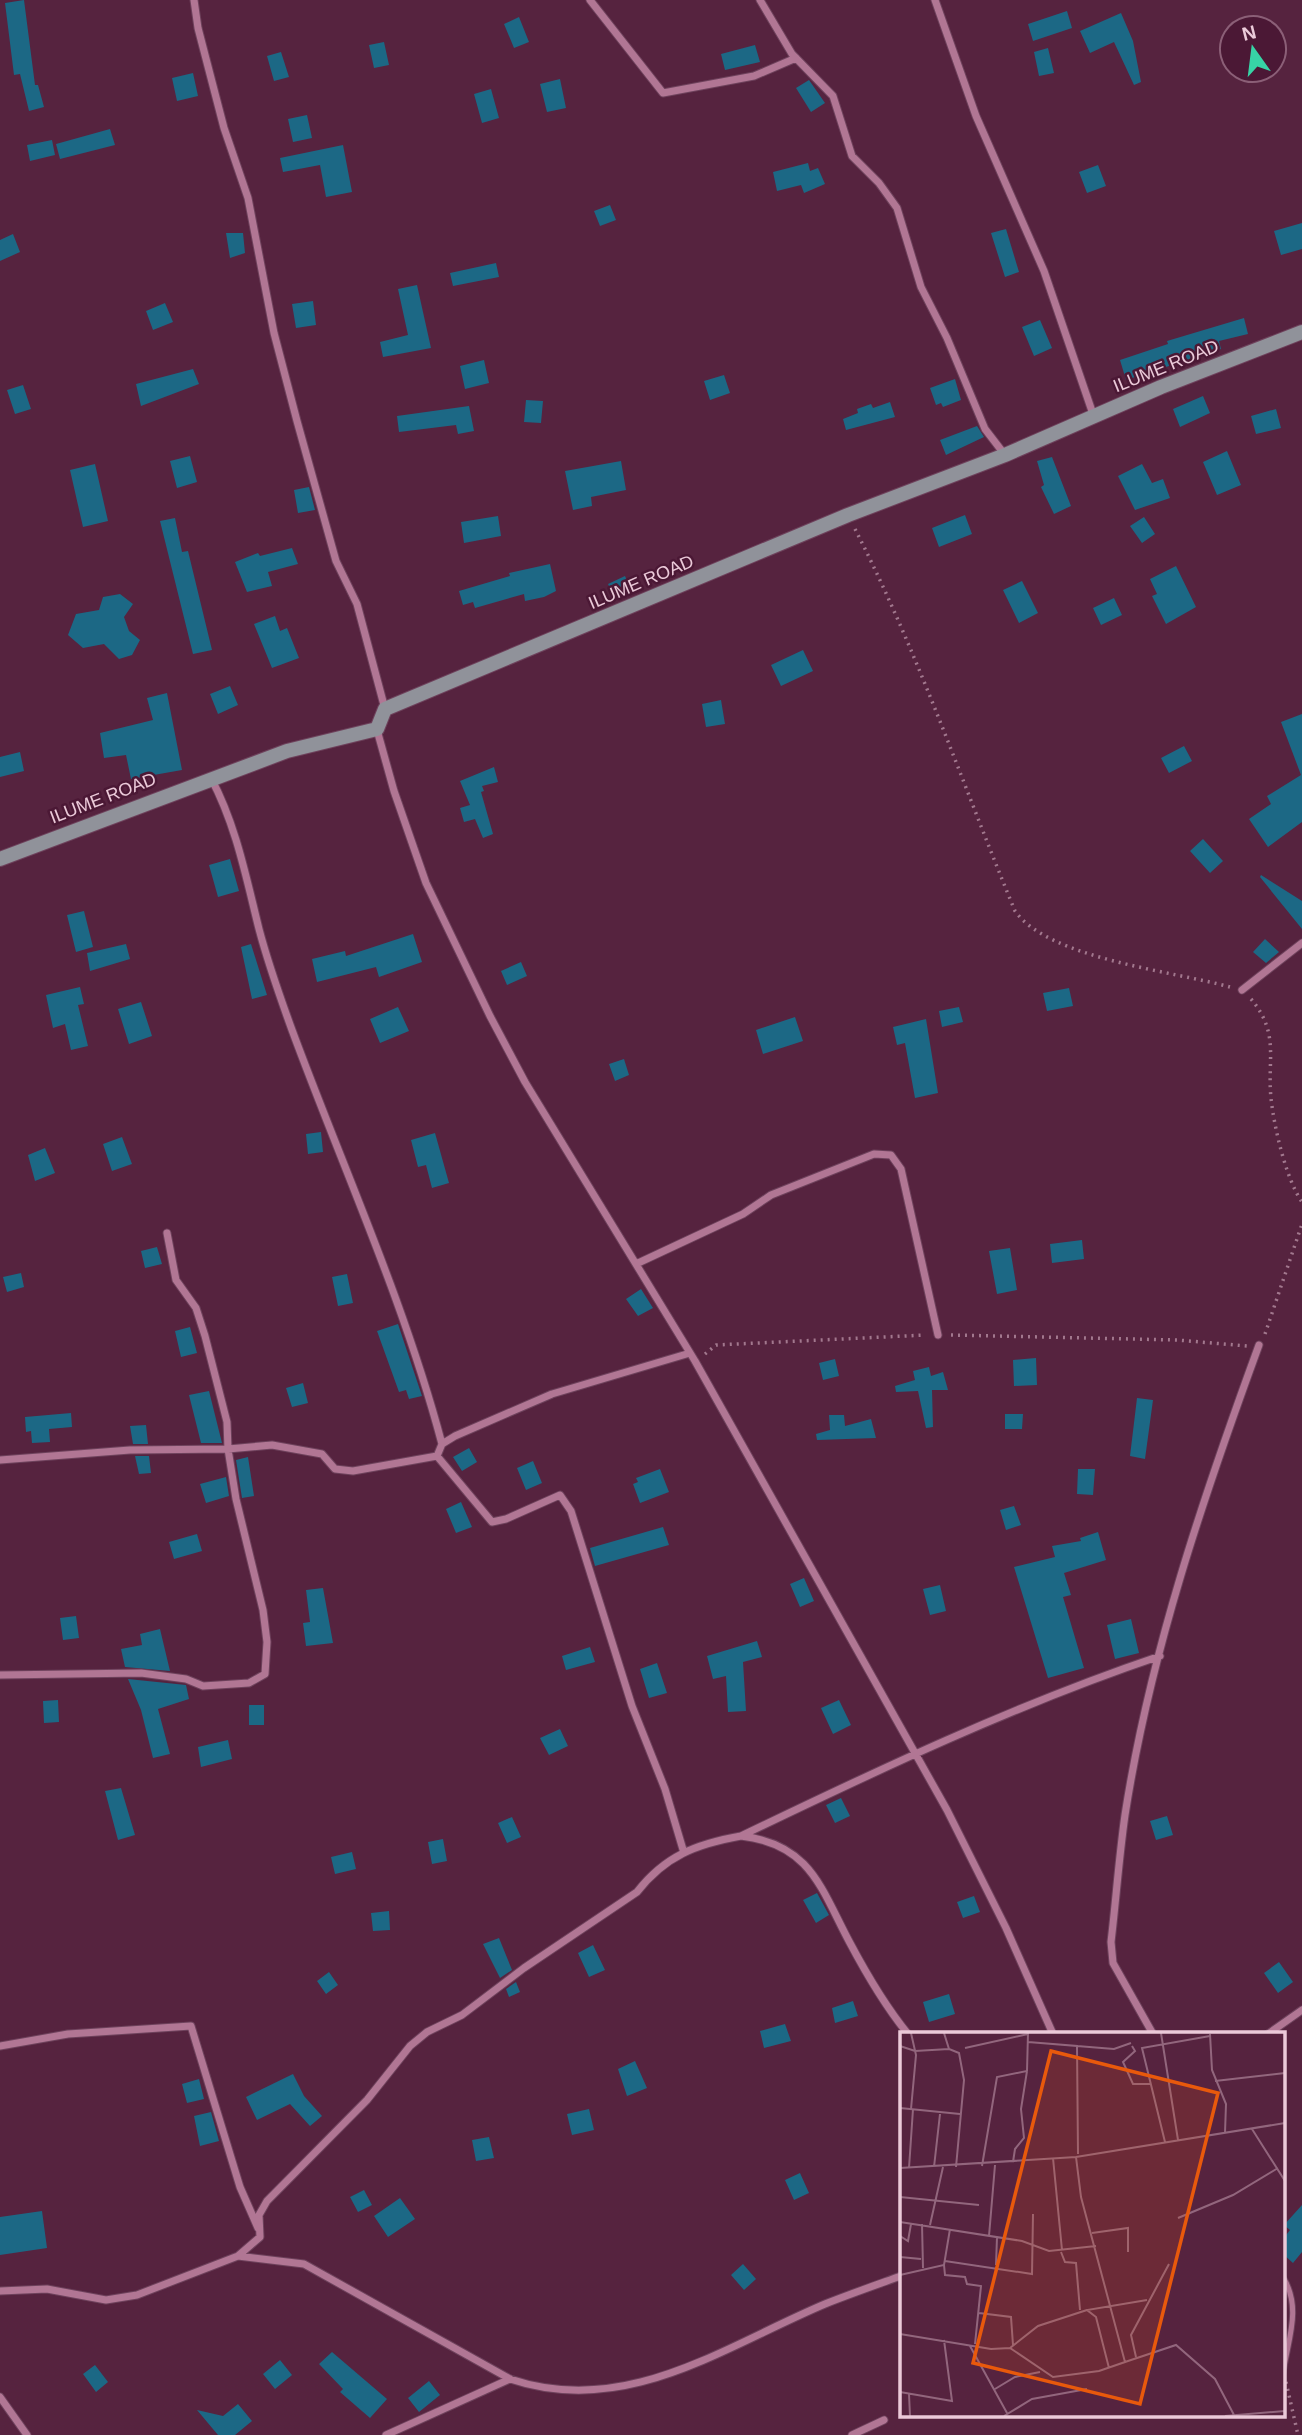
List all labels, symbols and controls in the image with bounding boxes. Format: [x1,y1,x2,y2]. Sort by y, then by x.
north arrow [1218,14,1288,84]
text: N [1240,21,1258,45]
street label: ILUME ROAD [1110,336,1222,396]
street label: ILUME ROAD [586,551,696,613]
street label: ILUME ROAD [47,769,159,827]
inset map [900,2032,1284,2418]

